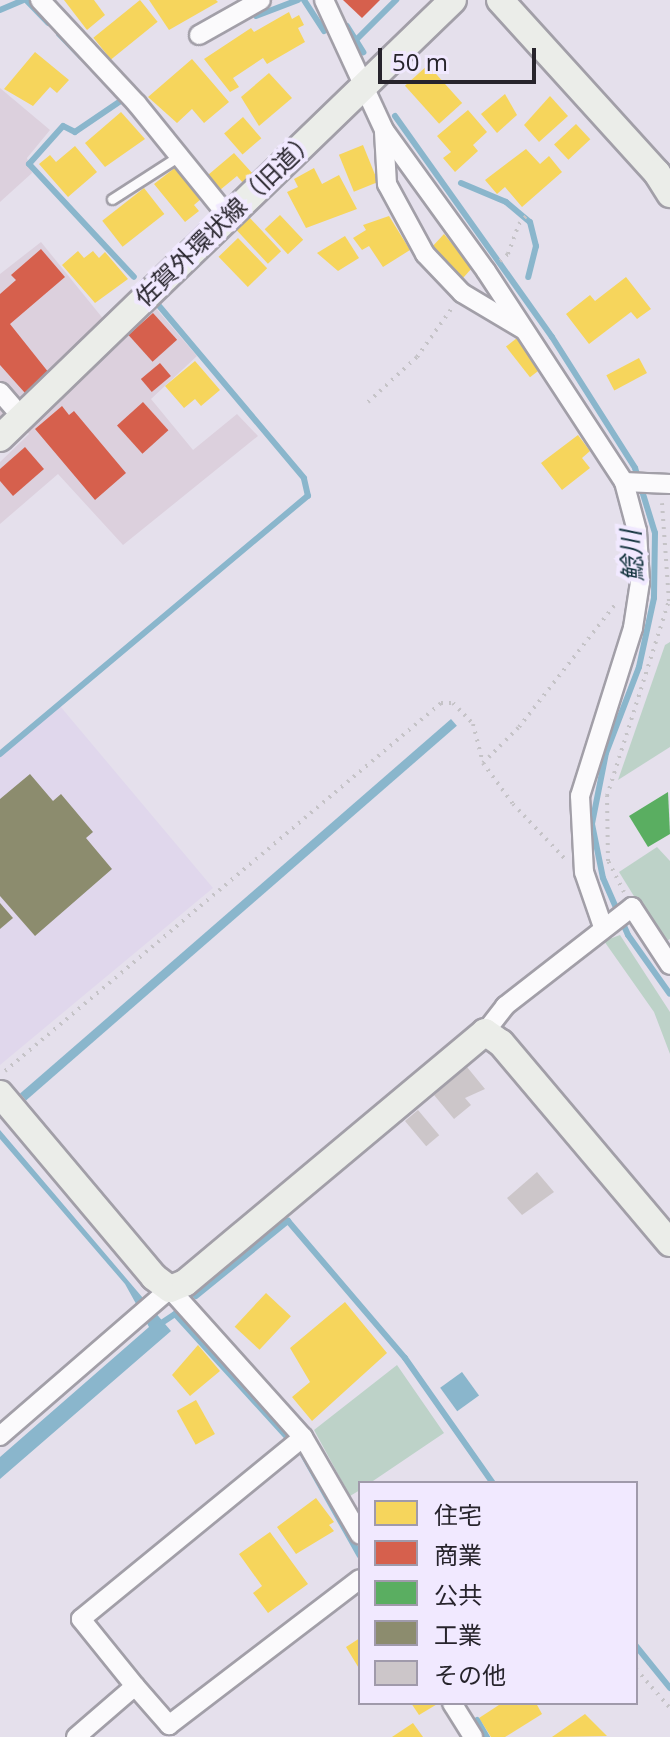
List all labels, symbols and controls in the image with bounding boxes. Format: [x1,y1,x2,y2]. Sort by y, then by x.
scale bar [382,32,540,82]
text: 50 m [392,45,448,78]
street label: 佐賀外環状線（旧道） [129,124,321,312]
water label: 鯰川 [615,529,649,583]
legend [358,1481,638,1705]
text: 住宅 [434,1498,482,1531]
text: 商業 [434,1538,482,1571]
text: 公共 [434,1578,482,1611]
text: 工業 [434,1618,482,1651]
text: その他 [434,1658,506,1691]

